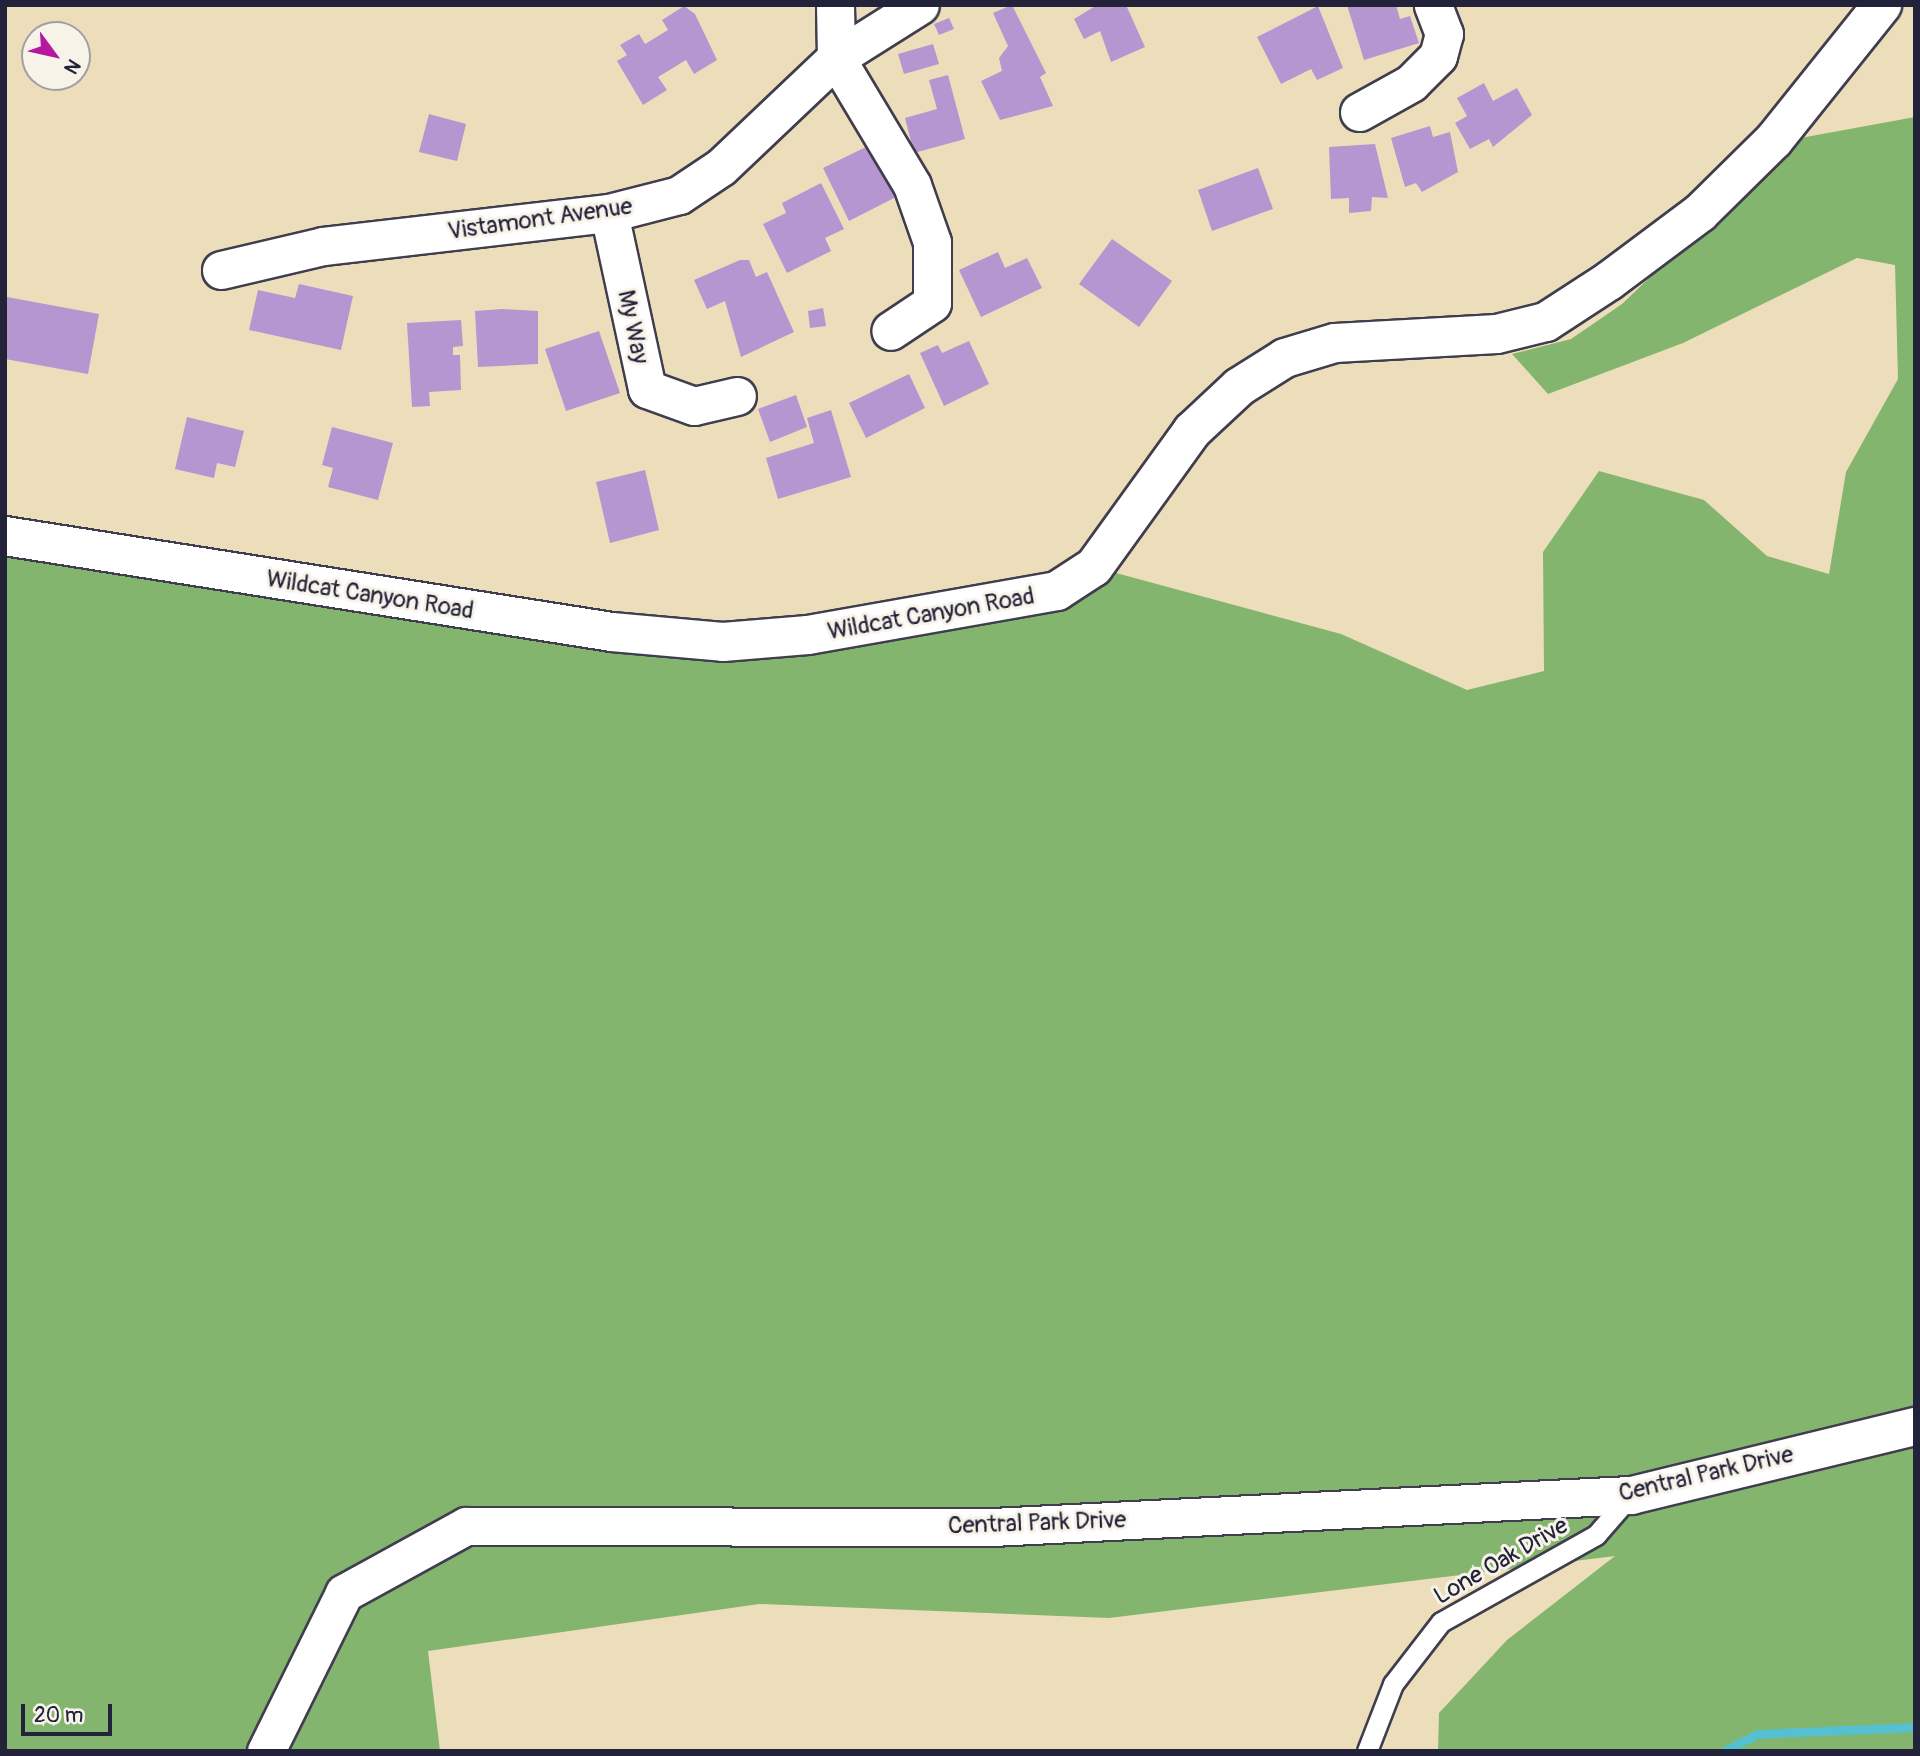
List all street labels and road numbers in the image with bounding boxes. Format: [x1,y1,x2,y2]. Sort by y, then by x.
street label: Vistamont Avenue [446,192,634,246]
street label: My Way [611,288,655,366]
street label: Wildcat Canyon Road [264,564,476,626]
street label: Wildcat Canyon Road [825,582,1037,646]
street label: Central Park Drive [1616,1440,1796,1508]
street label: Central Park Drive [947,1505,1127,1541]
street label: Lone Oak Drive [1429,1511,1573,1611]

